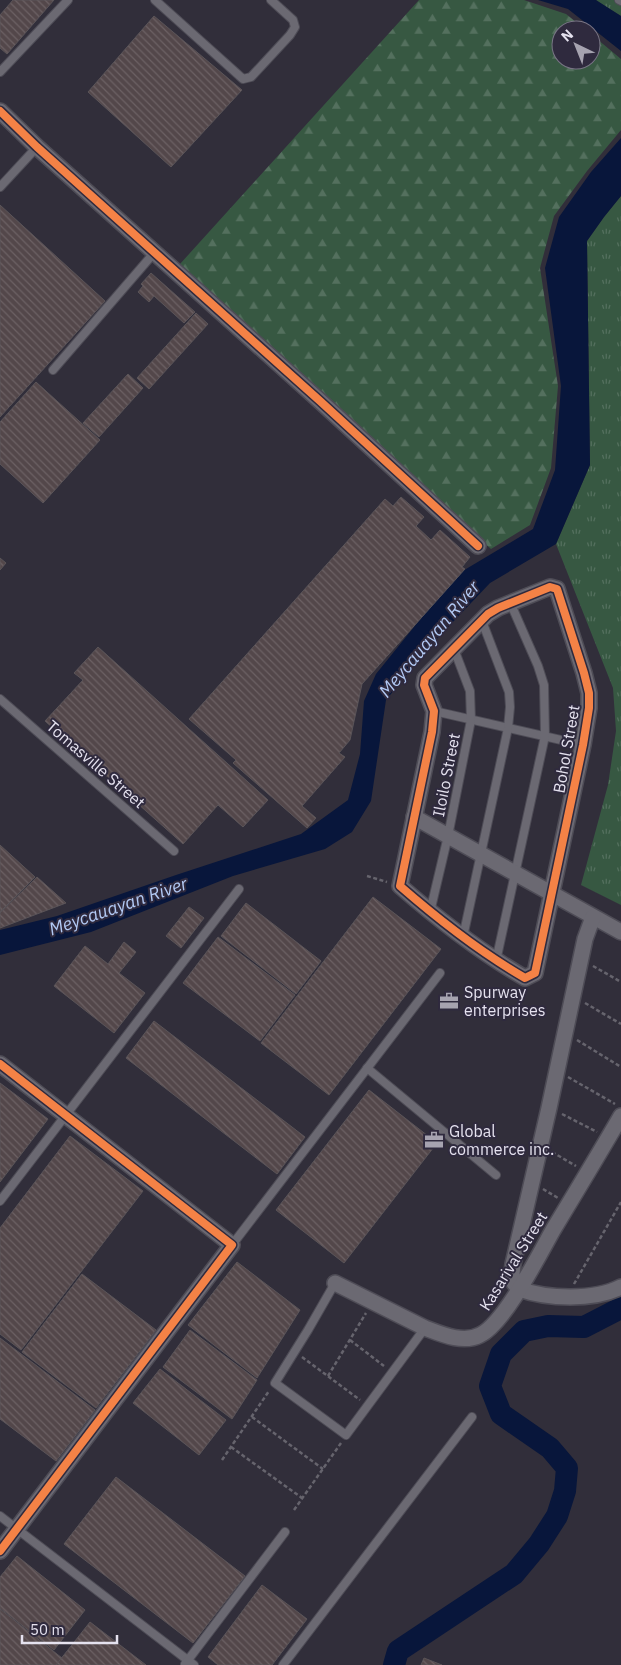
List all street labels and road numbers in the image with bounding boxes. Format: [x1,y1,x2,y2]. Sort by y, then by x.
street label: Bohol Street [548,703,584,795]
street label: Tomasville Street [43,716,149,812]
street label: Iloilo Street [428,732,464,818]
street label: Kasarival Street [475,1208,551,1314]

